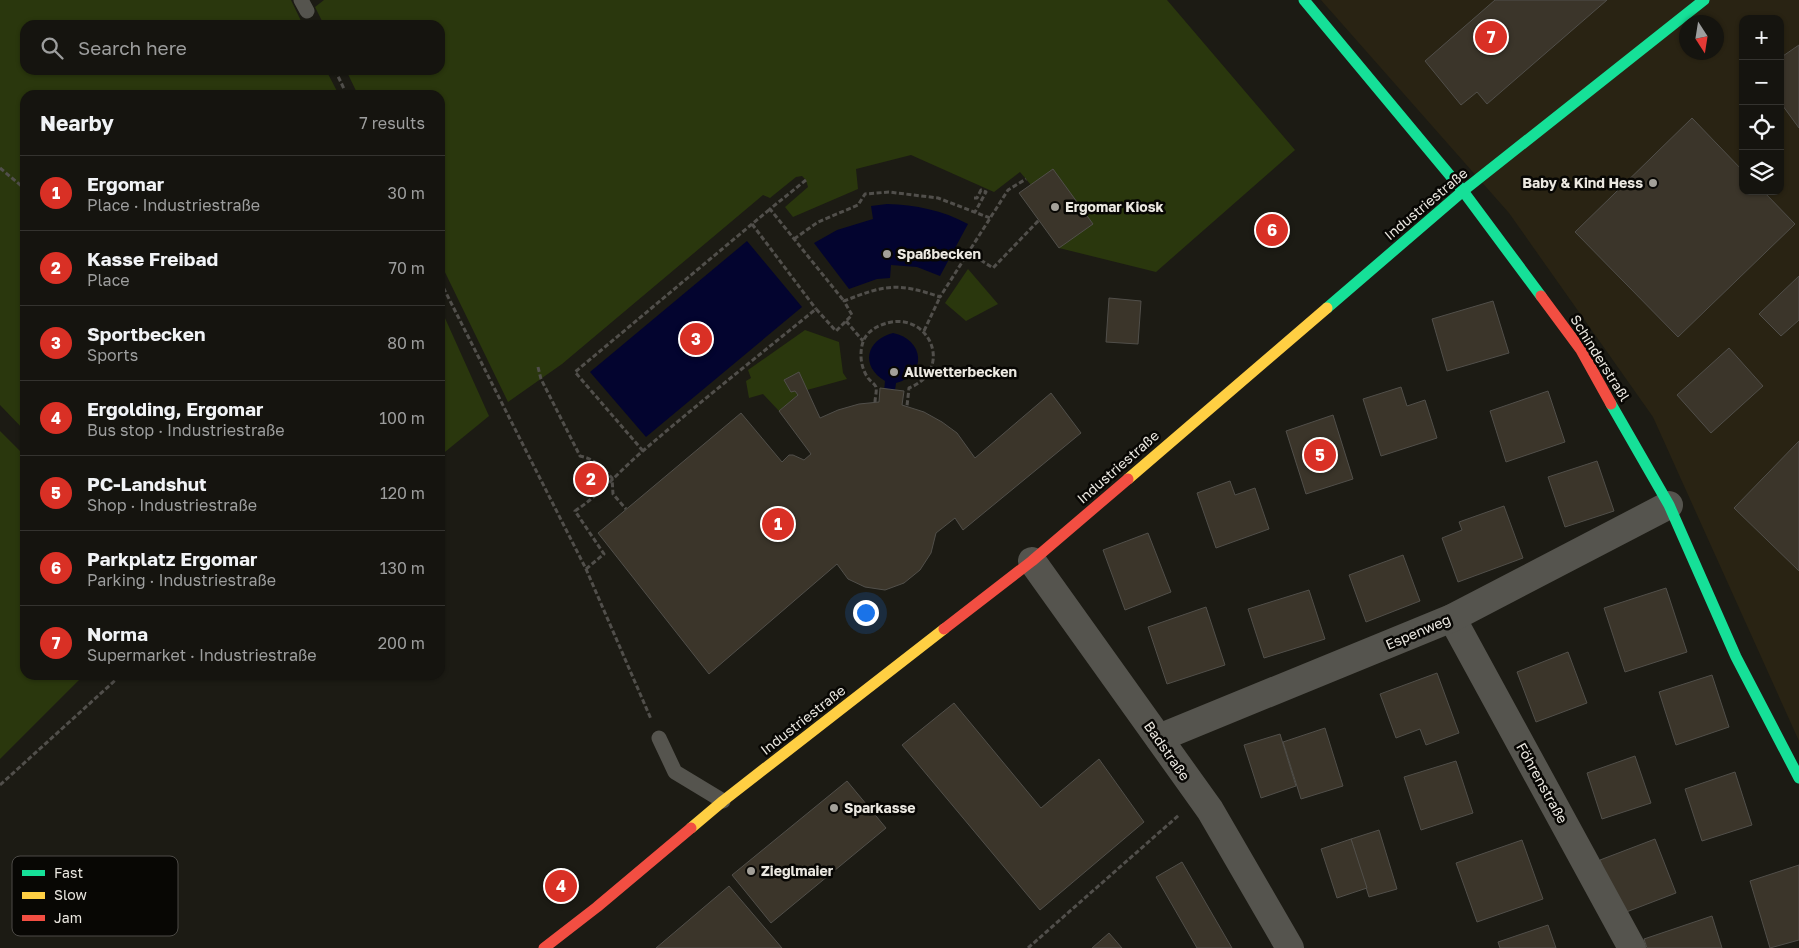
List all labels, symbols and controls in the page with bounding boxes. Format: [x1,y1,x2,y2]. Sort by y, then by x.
north arrow [1679,15,1724,60]
map controls [1739,15,1784,195]
button: + [1739,15,1784,60]
pin: 7 [1475,18,1507,56]
search box [20,20,445,75]
icon: search [38,34,66,62]
text: Search here [78,36,187,59]
button: − [1739,60,1784,105]
button: locate [1739,105,1784,150]
text: Nearby [40,110,114,136]
text: 7 results [359,113,425,133]
button: layers [1739,150,1784,195]
street label: Industriestraße [1381,164,1471,243]
text: Ergomar [87,172,164,195]
place label: Baby & Kind Hess [1522,174,1643,191]
marker: Baby & Kind Hess [1647,177,1659,189]
text: 1 [52,183,60,203]
text: 30 m [388,183,425,203]
text: Place · Industriestraße [87,195,260,215]
place label: Ergomar Kiosk [1065,198,1164,215]
marker: Ergomar Kiosk [1049,201,1061,213]
pin: 6 [1256,211,1288,249]
place label: Spaßbecken [897,245,981,262]
text: Kasse Freibad [87,247,218,270]
marker: Spaßbecken [881,248,893,260]
text: 2 [51,258,61,278]
text: 70 m [388,258,425,278]
text: Place [87,270,130,290]
street label: Schinderstraßl [1567,311,1634,404]
pin: 3 [680,320,712,358]
text: Sportbecken [87,322,205,345]
text: 3 [51,333,61,353]
text: 80 m [387,333,425,353]
text: Sports [87,345,138,365]
place label: Allwetterbecken [904,363,1017,380]
marker: Allwetterbecken [888,366,900,378]
text: Ergolding, Ergomar [87,397,263,420]
text: 4 [51,408,61,428]
text: 100 m [379,408,425,428]
text: Bus stop · Industriestraße [87,420,285,440]
street label: Industriestraße [1073,426,1162,507]
pin: 5 [1304,436,1336,474]
pin: 2 [575,460,607,498]
text: PC-Landshut [87,472,207,495]
text: 5 [51,483,61,503]
text: 120 m [380,483,425,503]
text: Shop · Industriestraße [87,495,257,515]
pin: 1 [762,505,794,543]
text: Parkplatz Ergomar [87,547,257,570]
text: 6 [51,558,61,578]
text: 130 m [380,558,425,578]
text: Parking · Industriestraße [87,570,276,590]
your location [853,600,879,626]
street label: Espenweg [1383,610,1453,653]
text: Norma [87,622,148,645]
text: 7 [52,633,60,653]
text: 200 m [378,633,425,653]
text: Supermarket · Industriestraße [87,645,317,665]
street label: Industriestraße [757,681,848,758]
street label: Badstraße [1141,718,1194,784]
street label: Föhrenstraße [1513,739,1572,826]
place label: Sparkasse [844,799,916,816]
marker: Sparkasse [828,802,840,814]
legend [12,856,178,936]
place label: Zieglmaier [761,862,834,879]
text: Fast [54,864,83,881]
marker: Zieglmaier [745,865,757,877]
pin: 4 [545,867,577,905]
text: Slow [54,886,87,903]
text: Jam [54,909,82,926]

